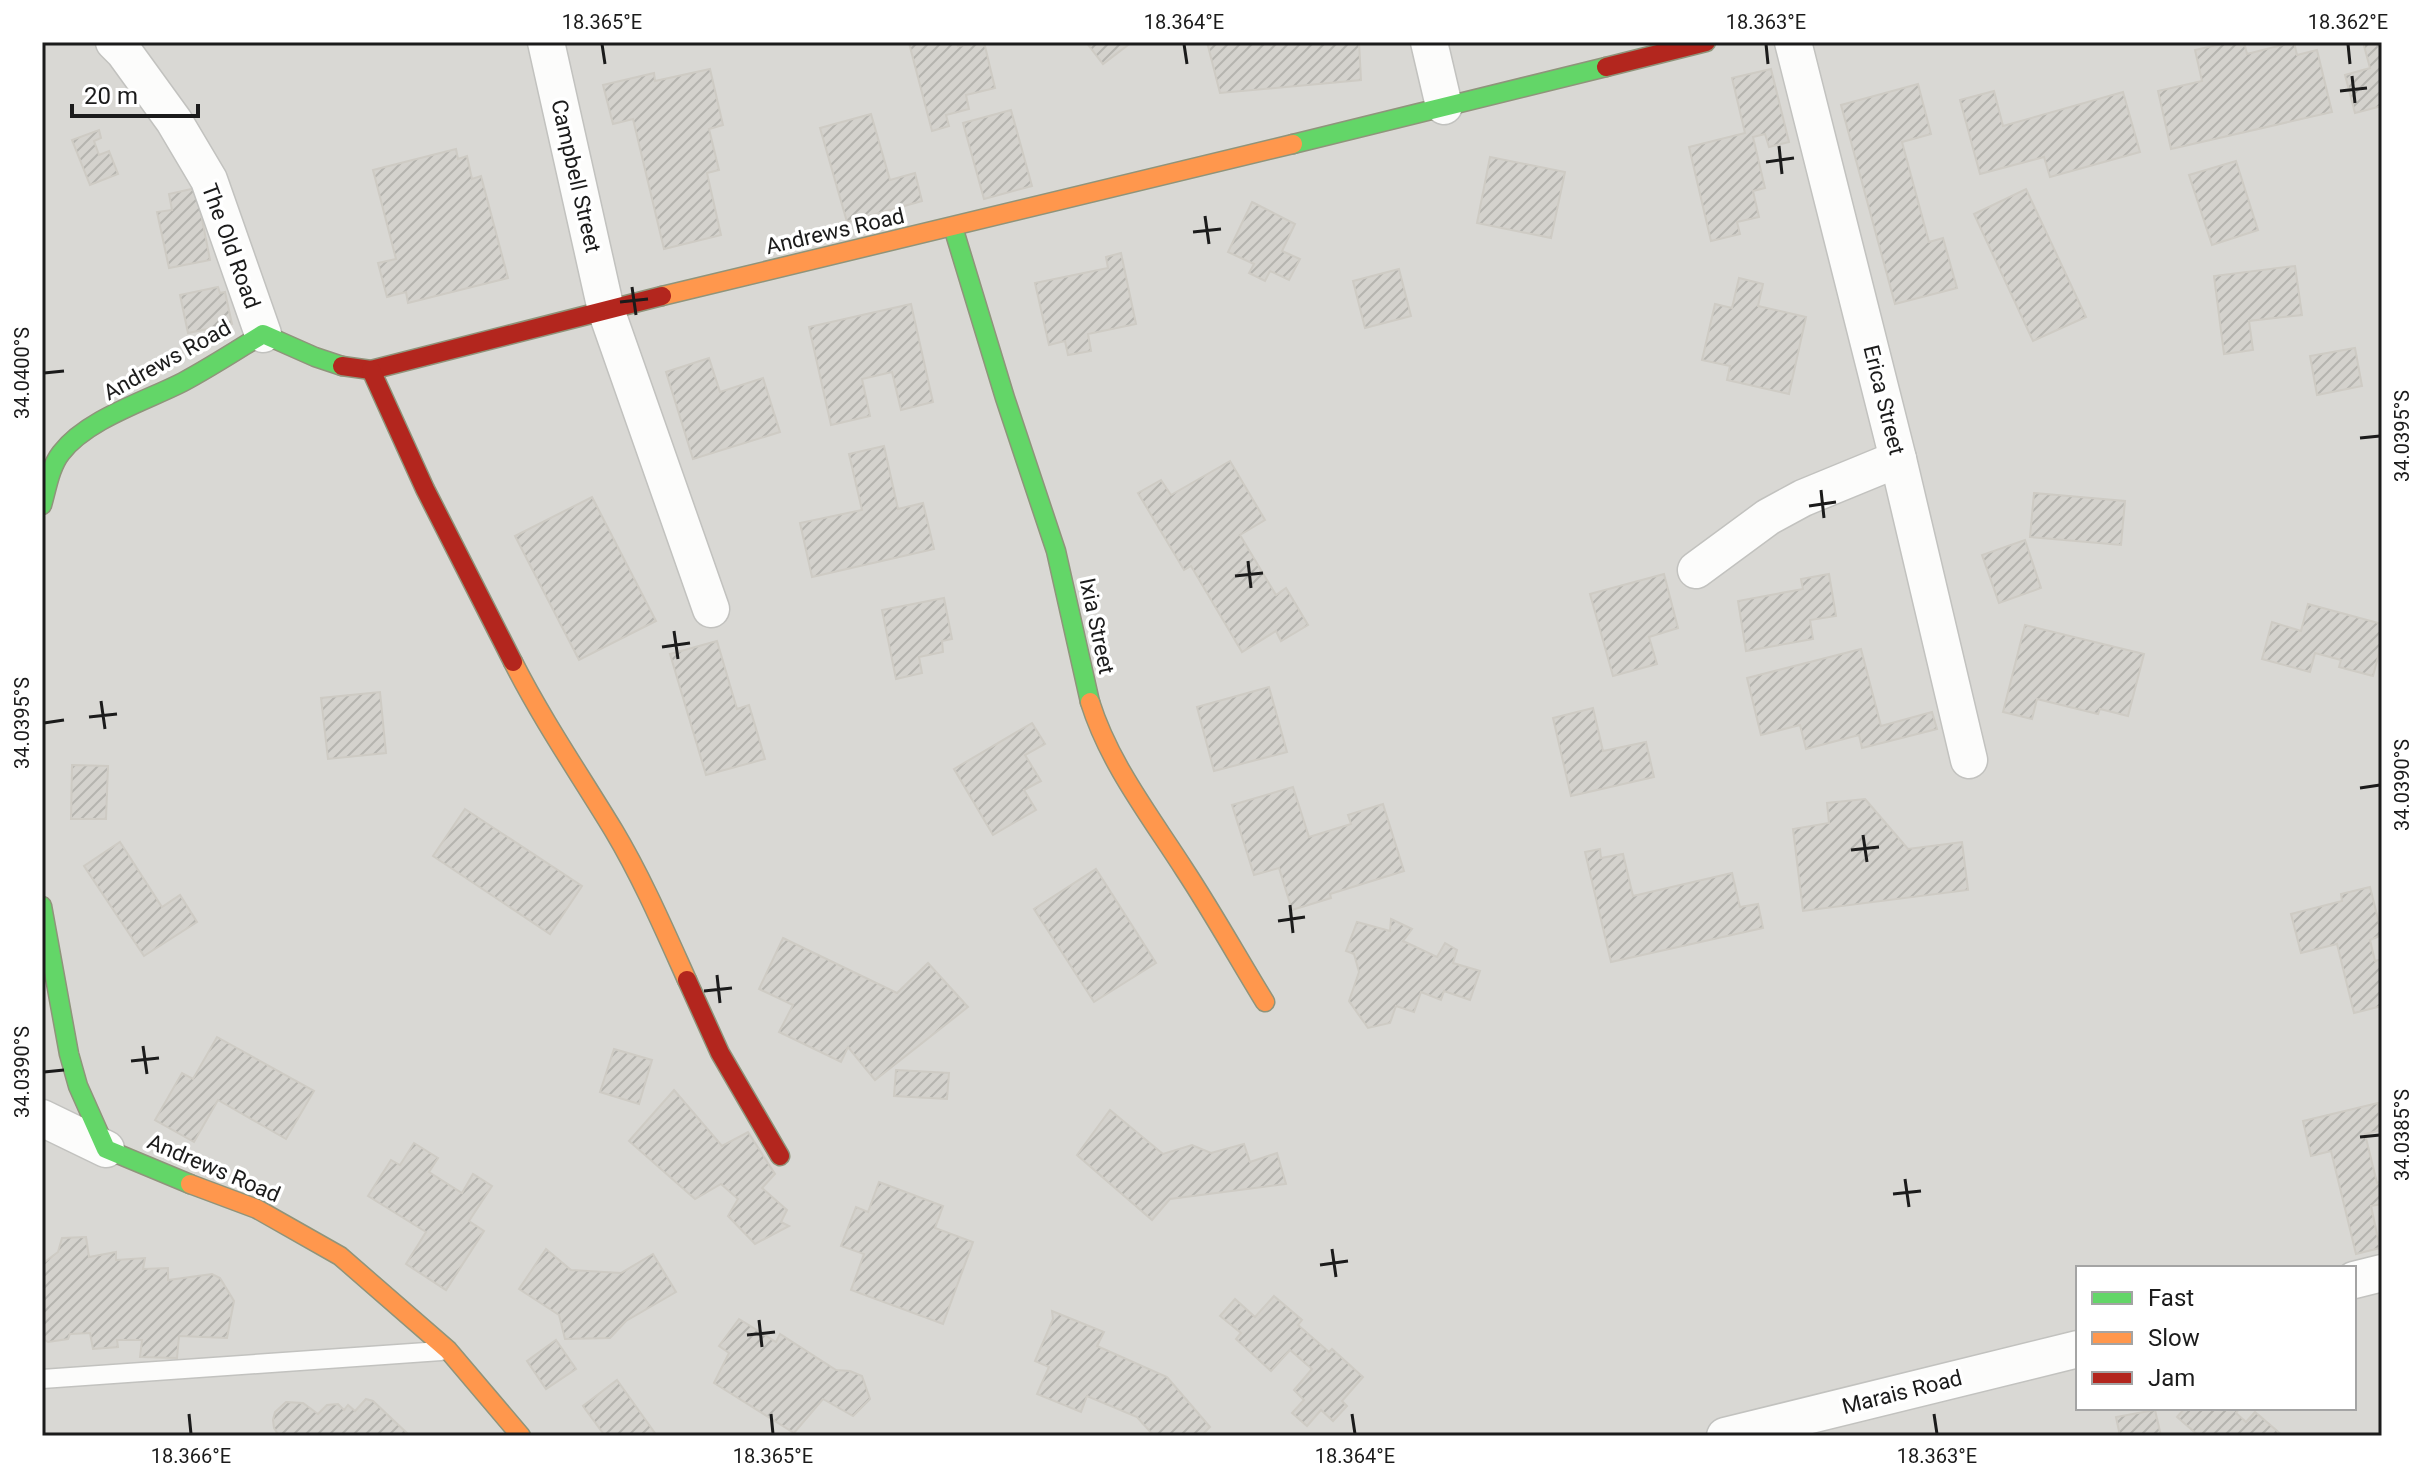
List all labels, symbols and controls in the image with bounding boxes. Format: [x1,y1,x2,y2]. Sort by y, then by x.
text: 18.365°E [562,10,642,34]
text: 18.364°E [1144,10,1224,34]
text: 18.363°E [1726,10,1806,34]
text: 18.362°E [2308,10,2388,34]
scale bar [72,68,198,118]
text: 20 m [84,82,138,110]
street label: Campbell Street [546,97,606,255]
street label: The Old Road [197,180,265,312]
street label: Andrews Road [763,203,907,259]
street label: Andrews Road [99,315,235,405]
text: 34.0400°S [10,327,34,419]
street label: Erica Street [1858,342,1910,458]
text: 34.0395°S [2390,390,2414,482]
street label: Ixia Street [1075,576,1119,676]
text: 34.0395°S [10,677,34,769]
text: 34.0390°S [2390,739,2414,831]
text: 34.0390°S [10,1026,34,1118]
text: 34.0385°S [2390,1089,2414,1181]
street label: Andrews Road [144,1129,284,1207]
legend [2076,1266,2356,1410]
text: Fast [2148,1284,2194,1312]
text: Slow [2148,1324,2200,1352]
text: Jam [2148,1364,2195,1392]
street label: Marais Road [1839,1365,1965,1419]
text: 18.366°E [151,1444,231,1468]
text: 18.365°E [733,1444,813,1468]
text: 18.364°E [1315,1444,1395,1468]
text: 18.363°E [1897,1444,1977,1468]

